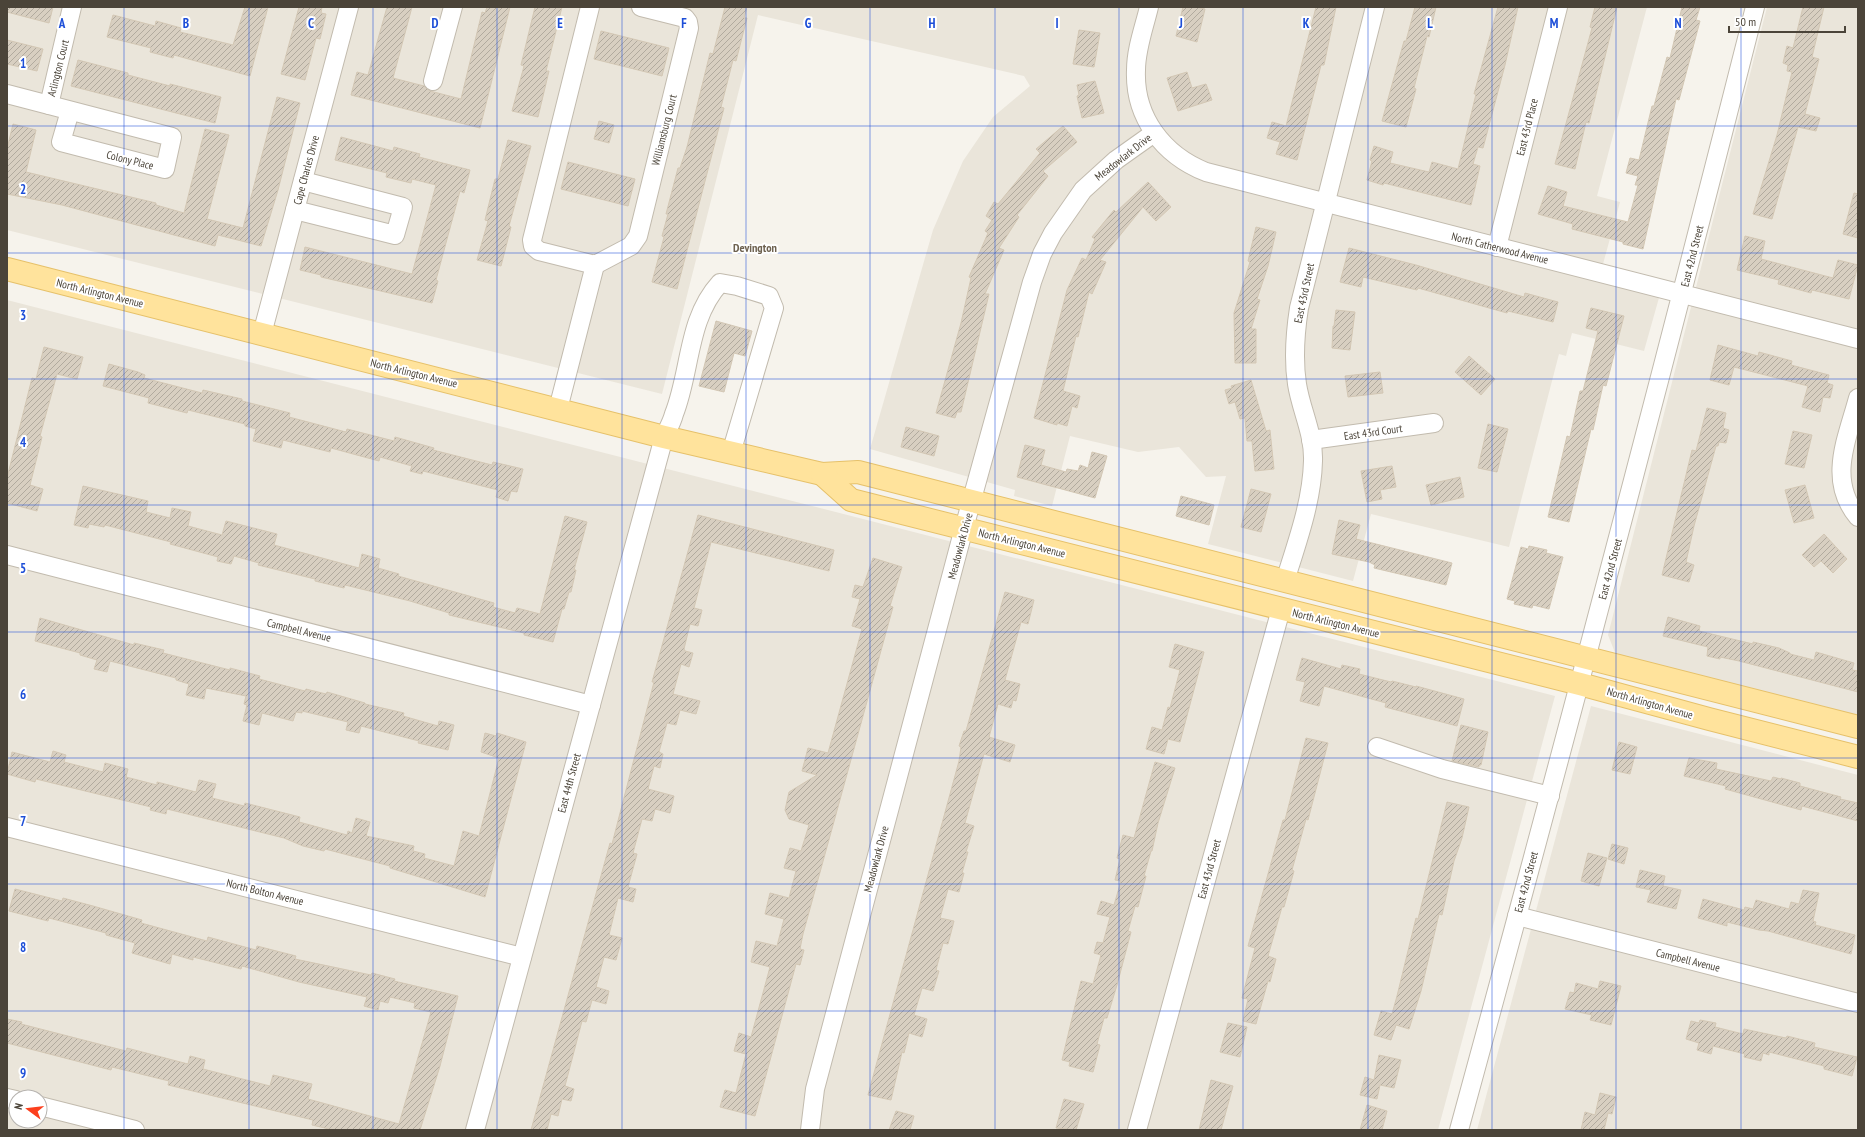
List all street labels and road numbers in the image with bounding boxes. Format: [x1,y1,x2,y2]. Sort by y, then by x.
street label: Arlington Court [44,38,72,98]
street label: Williamsburg Court [648,93,680,167]
street label: East 43rd Place [1513,97,1541,157]
street label: Meadowlark Drive [1092,130,1155,183]
street label: Cape Charles Drive [290,133,322,206]
street label: Colony Place [105,147,155,173]
street label: East 42nd Street [1678,224,1706,288]
street label: North Catherwood Avenue [1450,229,1550,267]
street label: East 43rd Street [1291,262,1317,324]
street label: North Arlington Avenue [55,275,145,311]
street label: North Arlington Avenue [369,355,459,391]
street label: East 43rd Court [1343,421,1403,443]
street label: Meadowlark Drive [944,511,976,581]
street label: North Arlington Avenue [977,525,1067,561]
street label: East 42nd Street [1595,537,1625,601]
street label: North Arlington Avenue [1291,605,1381,641]
street label: Campbell Avenue [266,615,333,645]
street label: North Arlington Avenue [1605,684,1695,722]
street label: East 44th Street [554,752,584,814]
street label: Meadowlark Drive [860,824,892,894]
street label: East 43rd Street [1194,838,1224,900]
street label: East 42nd Street [1511,850,1541,914]
street label: North Bolton Avenue [225,876,305,908]
street label: Campbell Avenue [1655,945,1722,975]

